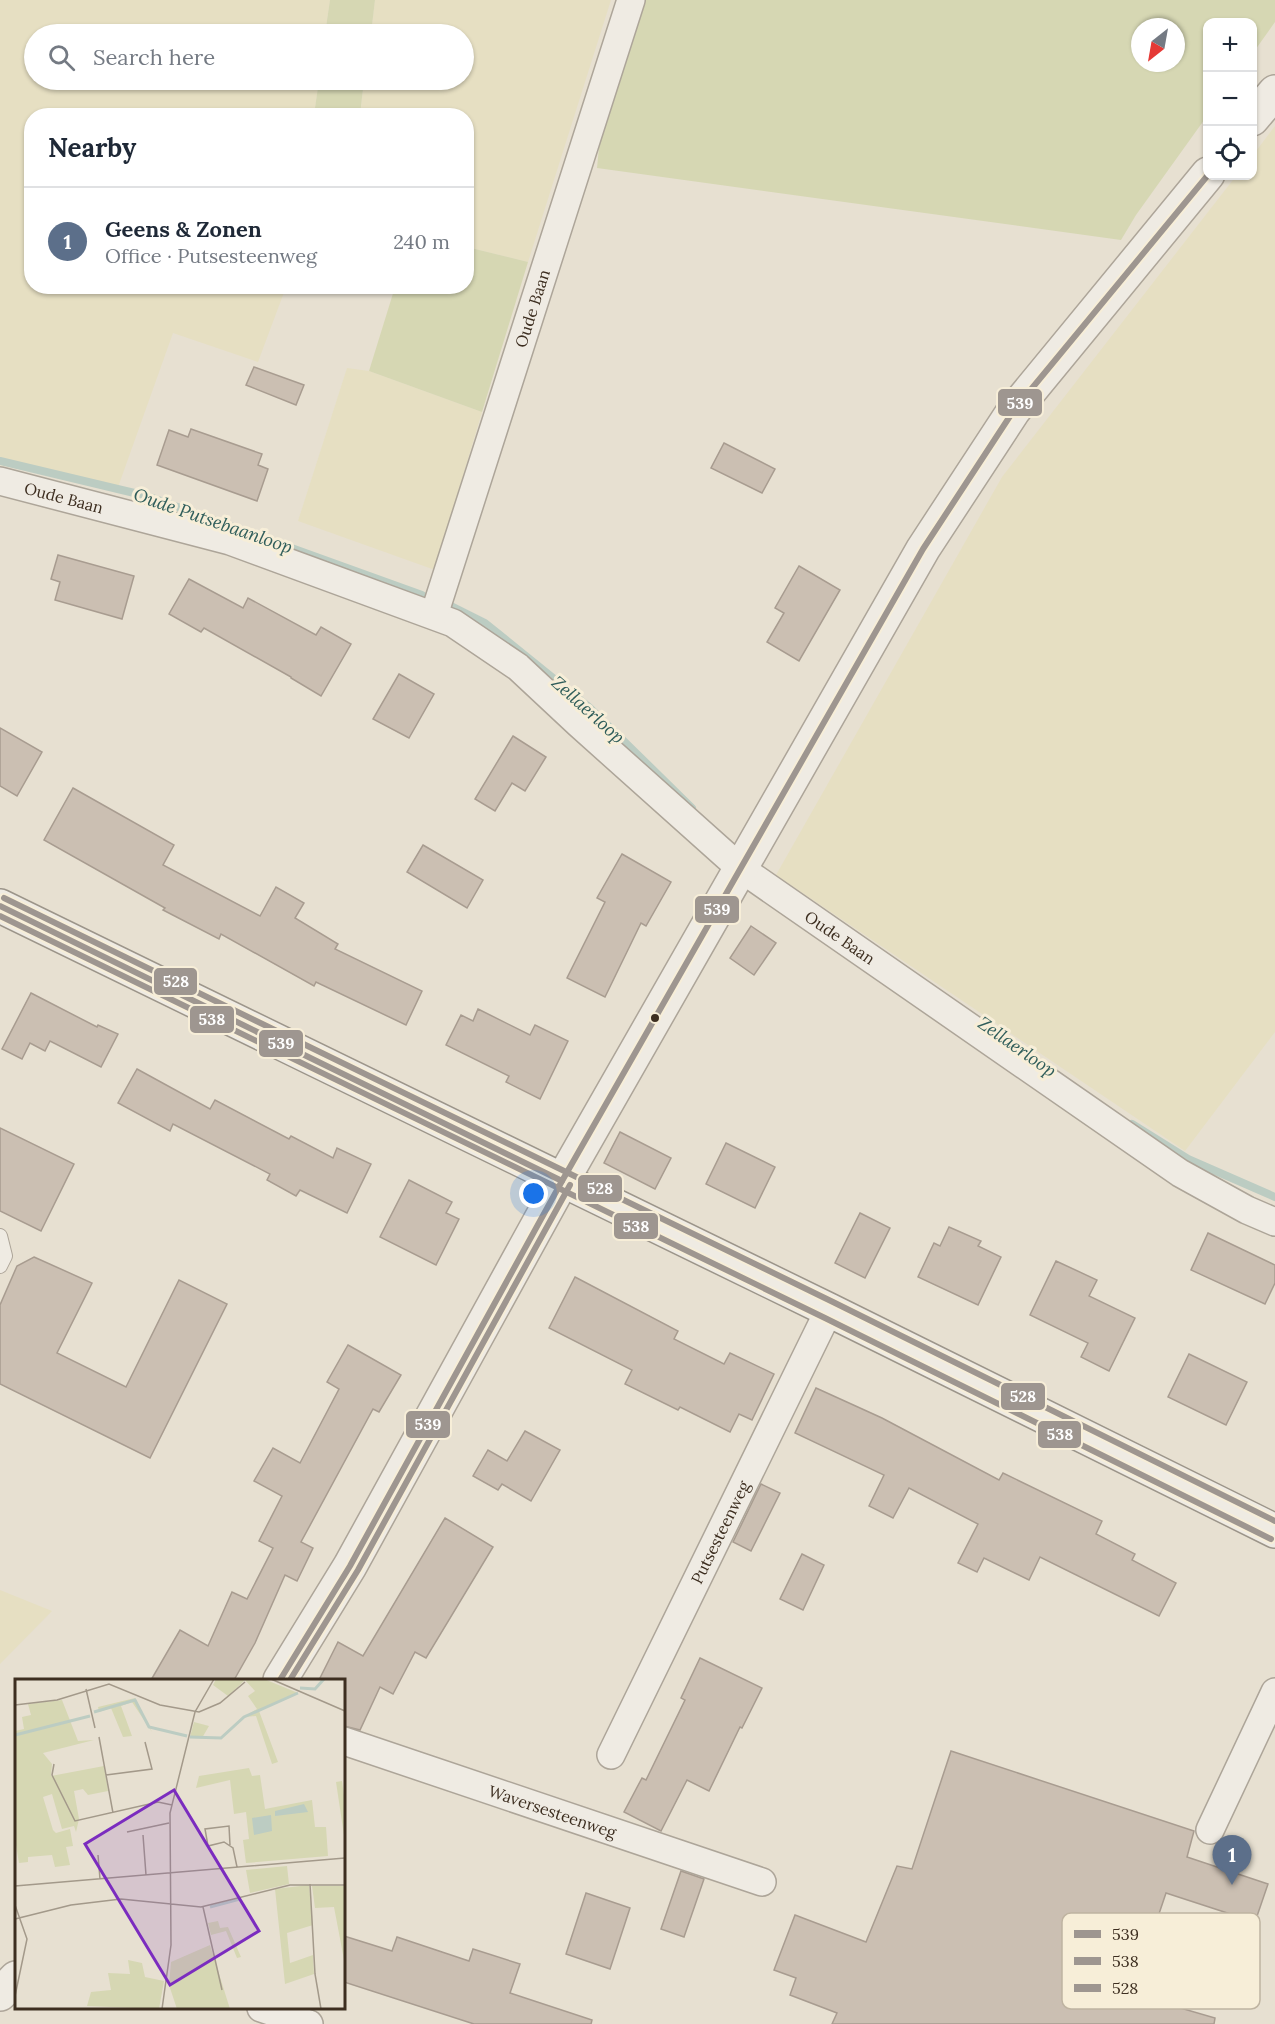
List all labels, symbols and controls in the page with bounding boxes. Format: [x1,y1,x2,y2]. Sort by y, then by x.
north arrow [1131,18,1185,72]
map controls [1203,18,1257,180]
button: + [1203,18,1257,72]
search box [24,24,474,90]
icon: search [45,41,78,74]
text: Search here [93,43,215,71]
button: − [1203,72,1257,126]
button: locate [1203,126,1257,180]
text: Nearby [48,131,136,164]
text: Geens & Zonen [105,215,262,243]
text: 1 [63,229,72,254]
text: 240 m [393,229,450,254]
text: Office · Putsesteenweg [105,243,317,268]
street label: Oude Baan [510,266,554,350]
line badge: 539 [997,388,1043,417]
text: 539 [1007,393,1033,413]
street label: Oude Baan [22,478,106,518]
water label: Oude Putsebaanloop [131,483,296,559]
water label: Zellaerloop [547,671,630,748]
line badge: 539 [694,895,740,924]
text: 539 [704,899,730,919]
street label: Oude Baan [801,906,879,969]
line badge: 528 [153,967,198,996]
text: 528 [163,971,189,991]
line badge: 538 [189,1005,235,1034]
text: 538 [199,1009,225,1029]
water label: Zellaerloop [974,1011,1061,1082]
unlabelled marker [649,1012,661,1024]
line badge: 539 [258,1029,304,1058]
text: 539 [268,1033,294,1053]
line badge: 528 [577,1174,623,1203]
text: 528 [587,1178,613,1198]
your location [519,1179,548,1208]
line badge: 538 [613,1212,659,1240]
text: 538 [623,1216,649,1236]
line badge: 528 [1000,1382,1046,1411]
text: 528 [1010,1386,1036,1406]
line badge: 539 [405,1410,451,1439]
text: 539 [415,1414,441,1434]
line badge: 538 [1037,1420,1082,1449]
text: 538 [1047,1424,1073,1444]
street label: Putsesteenweg [686,1477,754,1587]
inset map [15,1679,345,2009]
street label: Waversesteenweg [486,1780,620,1843]
pin: 1 [1212,1836,1252,1885]
legend [1062,1913,1260,2009]
text: 539 [1112,1924,1139,1944]
text: 538 [1112,1951,1139,1971]
text: 528 [1112,1978,1138,1998]

